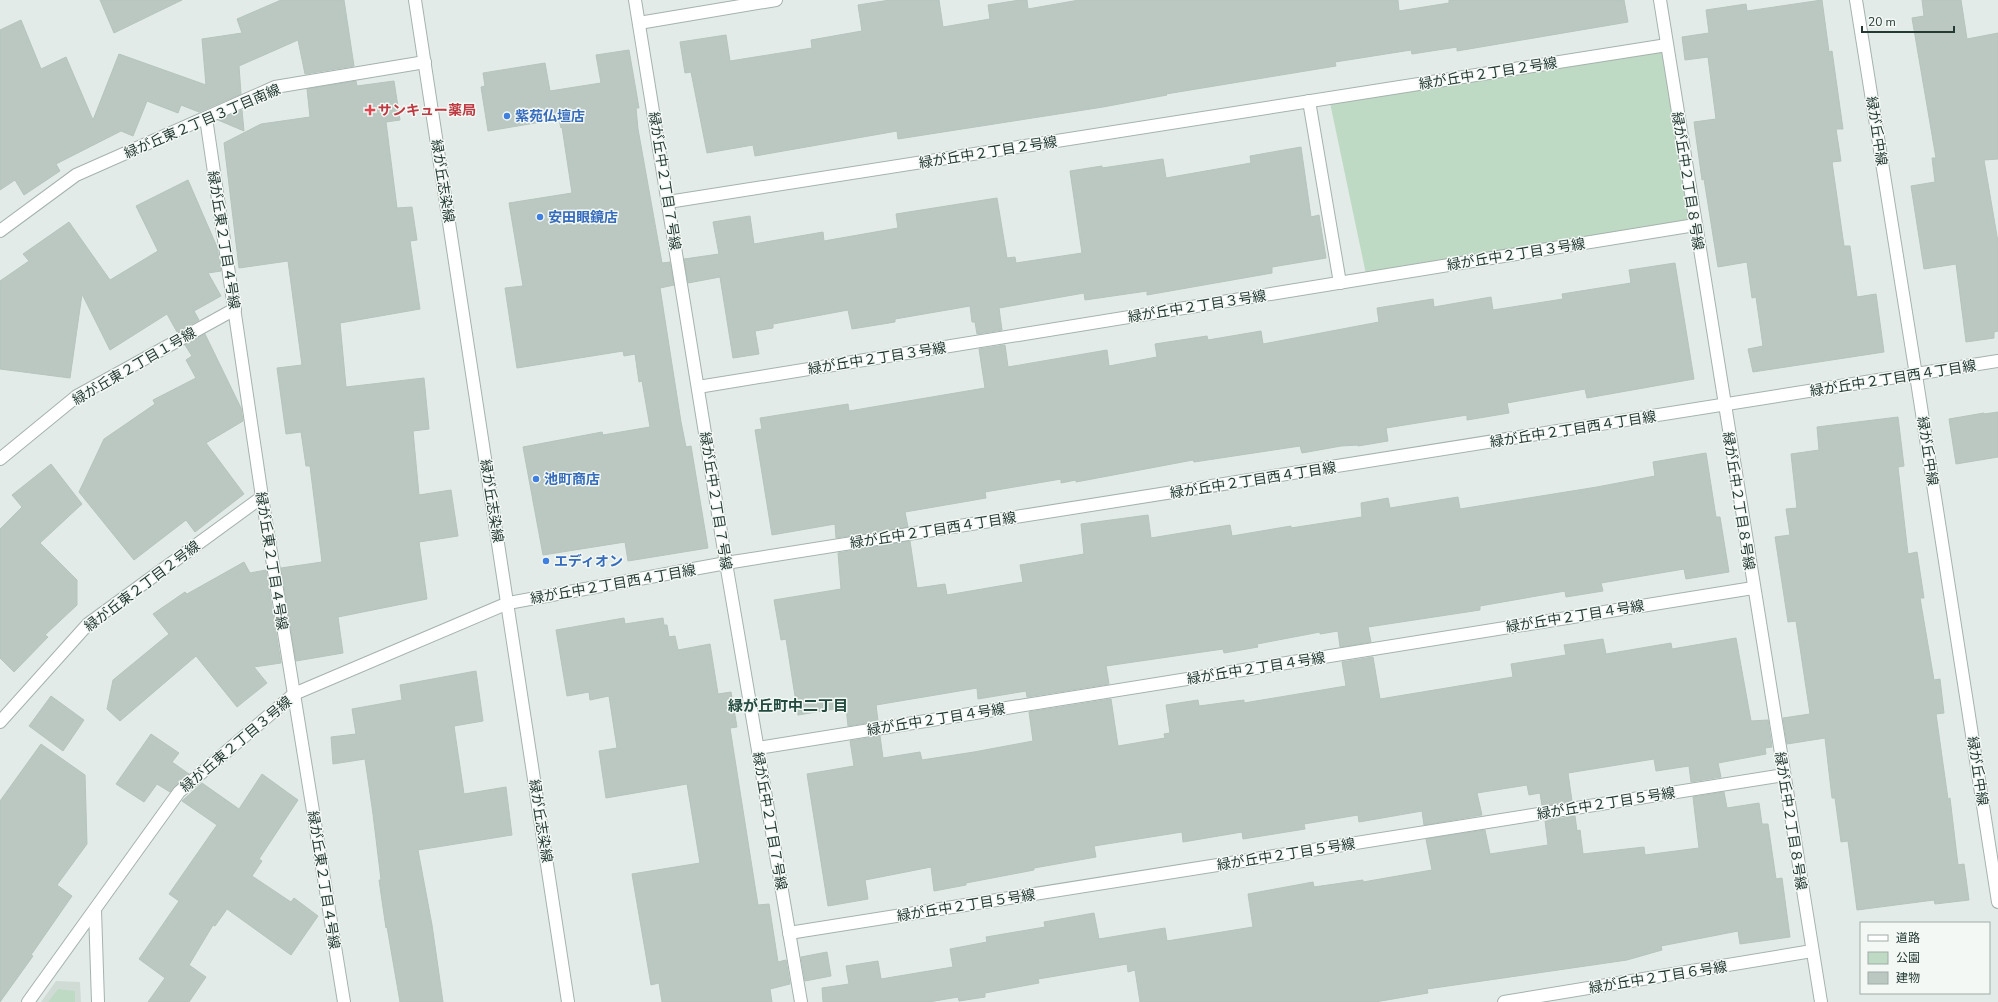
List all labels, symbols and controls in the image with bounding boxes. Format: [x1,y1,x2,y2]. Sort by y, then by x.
scale bar [1862,8,1954,34]
text: 20 m [1868,14,1896,30]
street label: 緑が丘中２丁目２号線 [1417,53,1559,94]
street label: 緑が丘東２丁目３丁目南線 [121,80,283,163]
street label: 緑が丘中線 [1862,95,1891,167]
place label: サンキュー薬局 [378,101,476,120]
marker: サンキュー薬局 [365,105,375,115]
place label: 紫苑仏壇店 [515,107,585,126]
street label: 緑が丘中２丁目７号線 [644,110,685,252]
street label: 緑が丘中２丁目８号線 [1667,110,1708,252]
marker: 紫苑仏壇店 [502,111,512,121]
street label: 緑が丘中２丁目２号線 [917,132,1059,173]
street label: 緑が丘志染線 [427,138,458,224]
street label: 緑が丘東２丁目４号線 [203,169,244,311]
place label: 安田眼鏡店 [548,208,618,227]
marker: 安田眼鏡店 [535,212,545,222]
street label: 緑が丘中２丁目３号線 [1445,234,1587,275]
street label: 緑が丘中２丁目３号線 [1126,286,1268,327]
street label: 緑が丘東２丁目１号線 [69,323,200,410]
street label: 緑が丘中２丁目３号線 [806,338,948,379]
street label: 緑が丘中２丁目西４丁目線 [1809,356,1978,401]
street label: 緑が丘中２丁目西４丁目線 [1489,407,1658,452]
street label: 緑が丘中線 [1913,415,1942,487]
street label: 緑が丘中２丁目７号線 [695,430,736,572]
street label: 緑が丘中２丁目８号線 [1718,430,1759,572]
street label: 緑が丘志染線 [476,458,507,544]
street label: 緑が丘中２丁目西４丁目線 [1169,458,1338,503]
place label: 池町商店 [544,470,600,489]
marker: 池町商店 [531,474,541,484]
street label: 緑が丘東２丁目４号線 [251,490,292,632]
street label: 緑が丘中２丁目西４丁目線 [849,508,1018,553]
street label: 緑が丘東２丁目２号線 [81,537,204,636]
place label: エディオン [554,552,623,571]
marker: エディオン [541,556,551,566]
street label: 緑が丘中２丁目西４丁目線 [529,561,697,608]
street label: 緑が丘中２丁目４号線 [1504,596,1646,637]
street label: 緑が丘中２丁目４号線 [1185,648,1327,689]
street label: 緑が丘東２丁目３号線 [177,692,296,797]
district label: 緑が丘町中二丁目 [728,696,848,716]
street label: 緑が丘中２丁目４号線 [865,699,1007,740]
street label: 緑が丘中線 [1963,735,1992,807]
street label: 緑が丘中２丁目８号線 [1770,750,1811,892]
street label: 緑が丘中２丁目７号線 [748,751,791,892]
street label: 緑が丘志染線 [525,778,556,864]
street label: 緑が丘中２丁目５号線 [1535,783,1677,824]
street label: 緑が丘東２丁目４号線 [303,809,344,951]
street label: 緑が丘中２丁目５号線 [1215,834,1357,875]
street label: 緑が丘中２丁目５号線 [895,885,1037,926]
legend [1860,922,1990,994]
text: 道路 [1896,930,1920,946]
text: 公園 [1896,950,1920,966]
street label: 緑が丘中２丁目６号線 [1587,957,1729,998]
text: 建物 [1896,970,1920,986]

